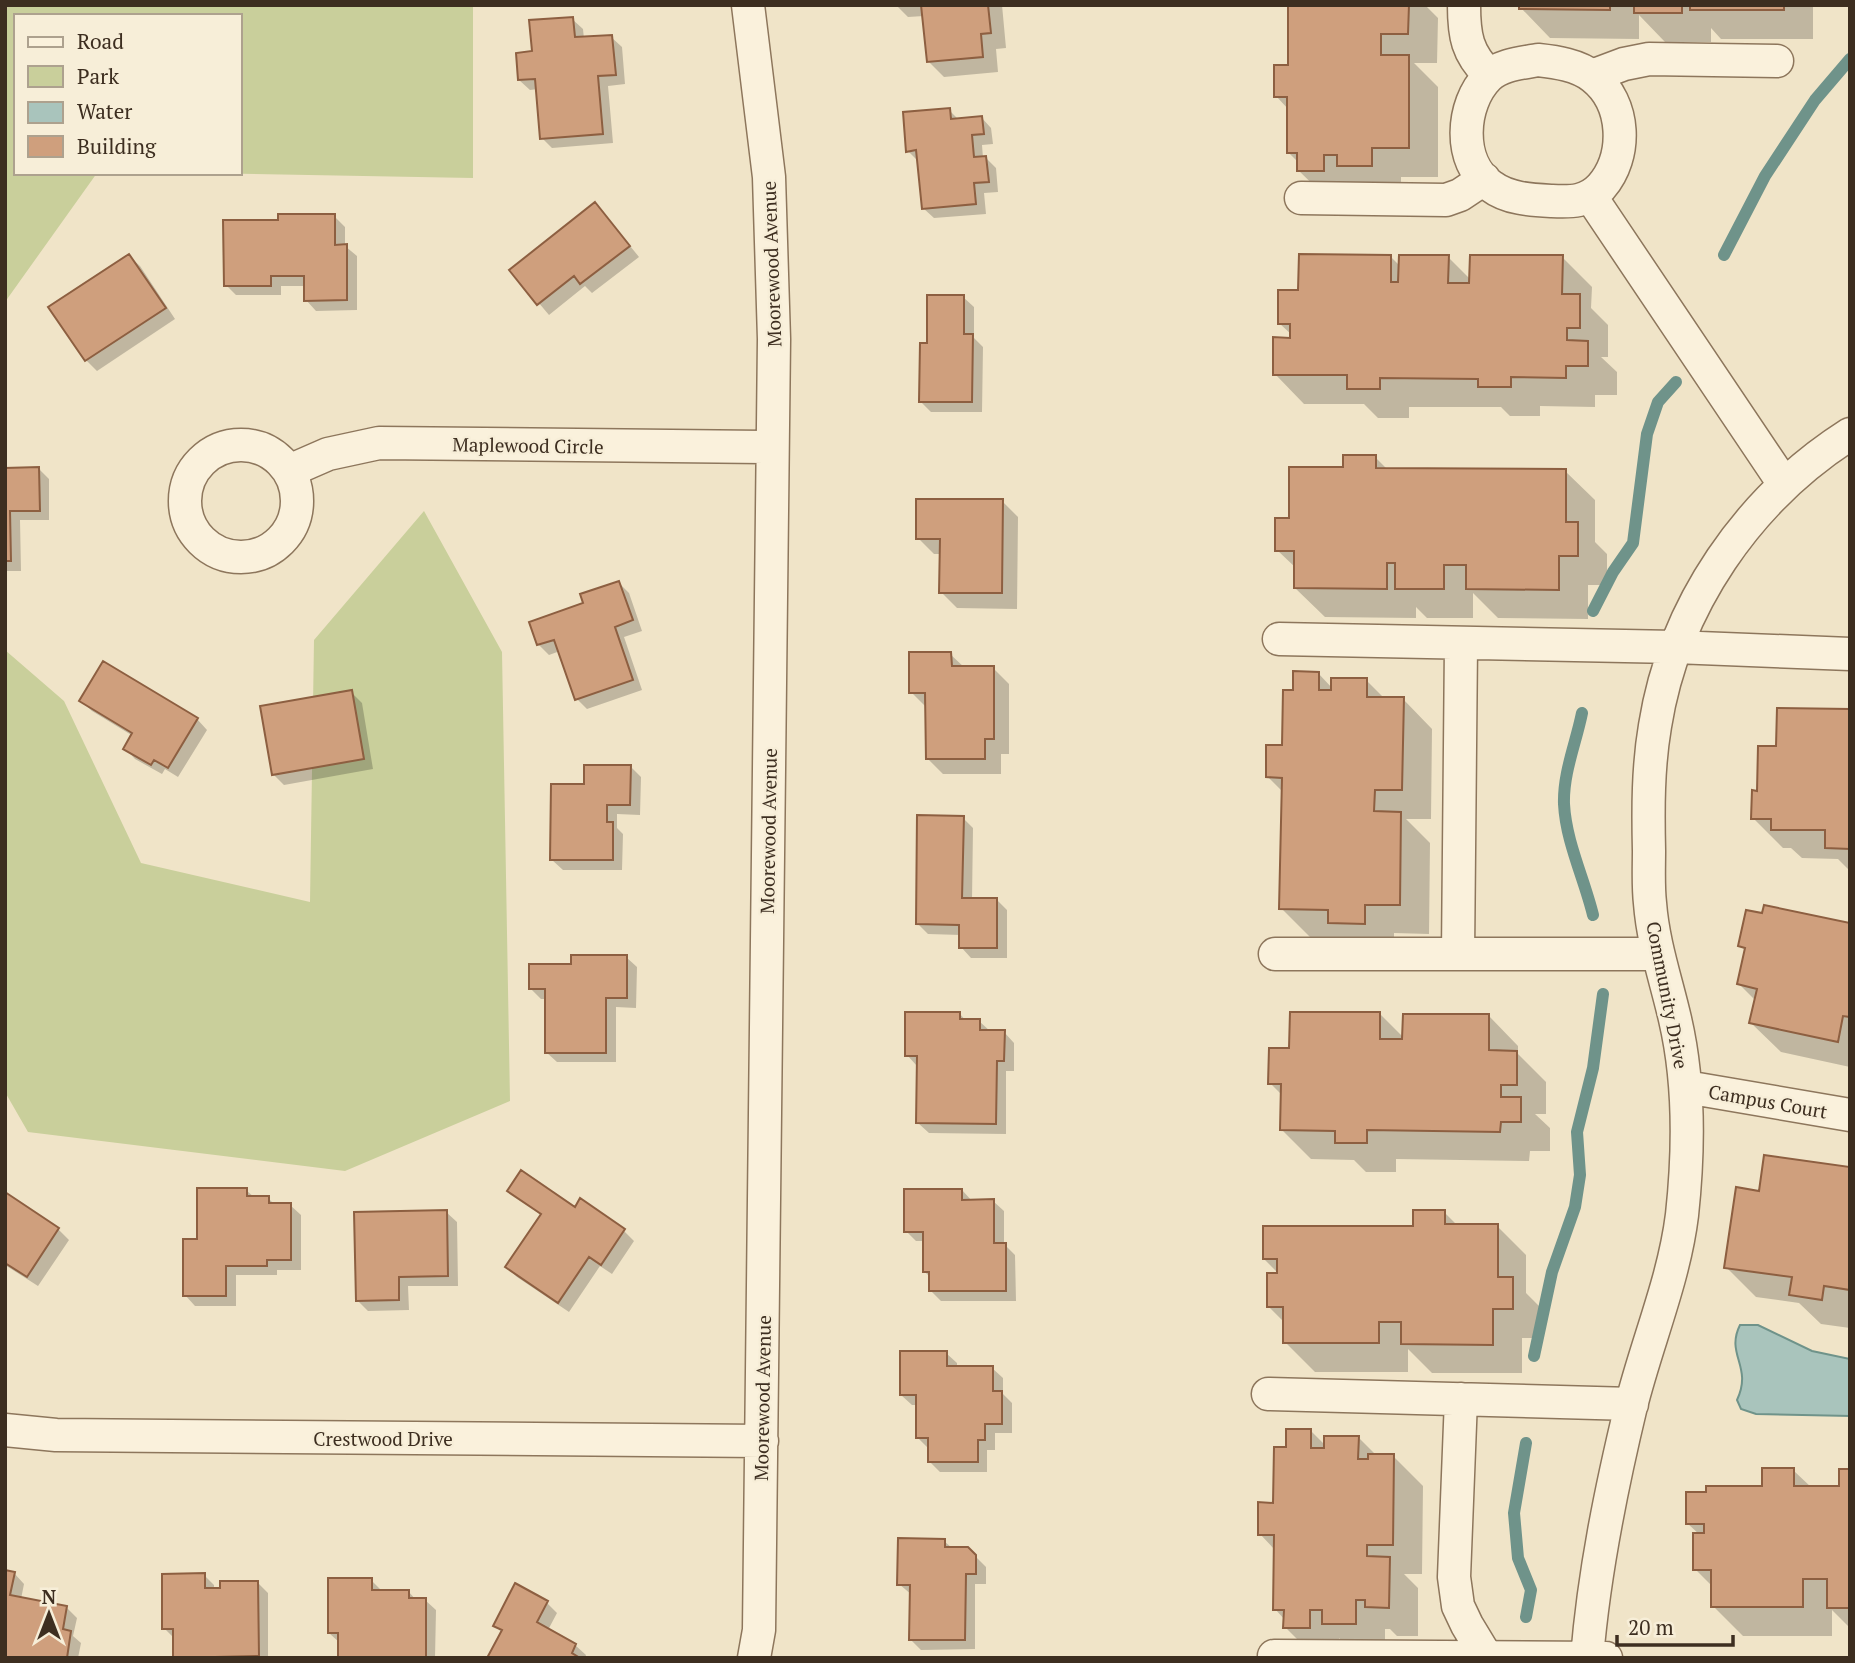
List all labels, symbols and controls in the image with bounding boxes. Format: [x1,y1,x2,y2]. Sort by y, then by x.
legend [14,14,242,175]
text: Road [77,27,124,55]
text: Park [77,62,119,90]
text: Water [77,97,132,125]
text: Building [77,132,157,160]
street label: Moorewood Avenue [756,181,786,347]
street label: Maplewood Circle [452,431,604,459]
street label: Moorewood Avenue [754,748,782,914]
street label: Community Drive [1641,919,1695,1071]
street label: Campus Court [1707,1078,1829,1124]
street label: Moorewood Avenue [748,1315,776,1481]
street label: Crestwood Drive [313,1426,453,1451]
north arrow [14,1579,84,1649]
text: N [42,1584,57,1609]
scale bar [1617,1604,1732,1648]
text: 20 m [1628,1613,1674,1641]

